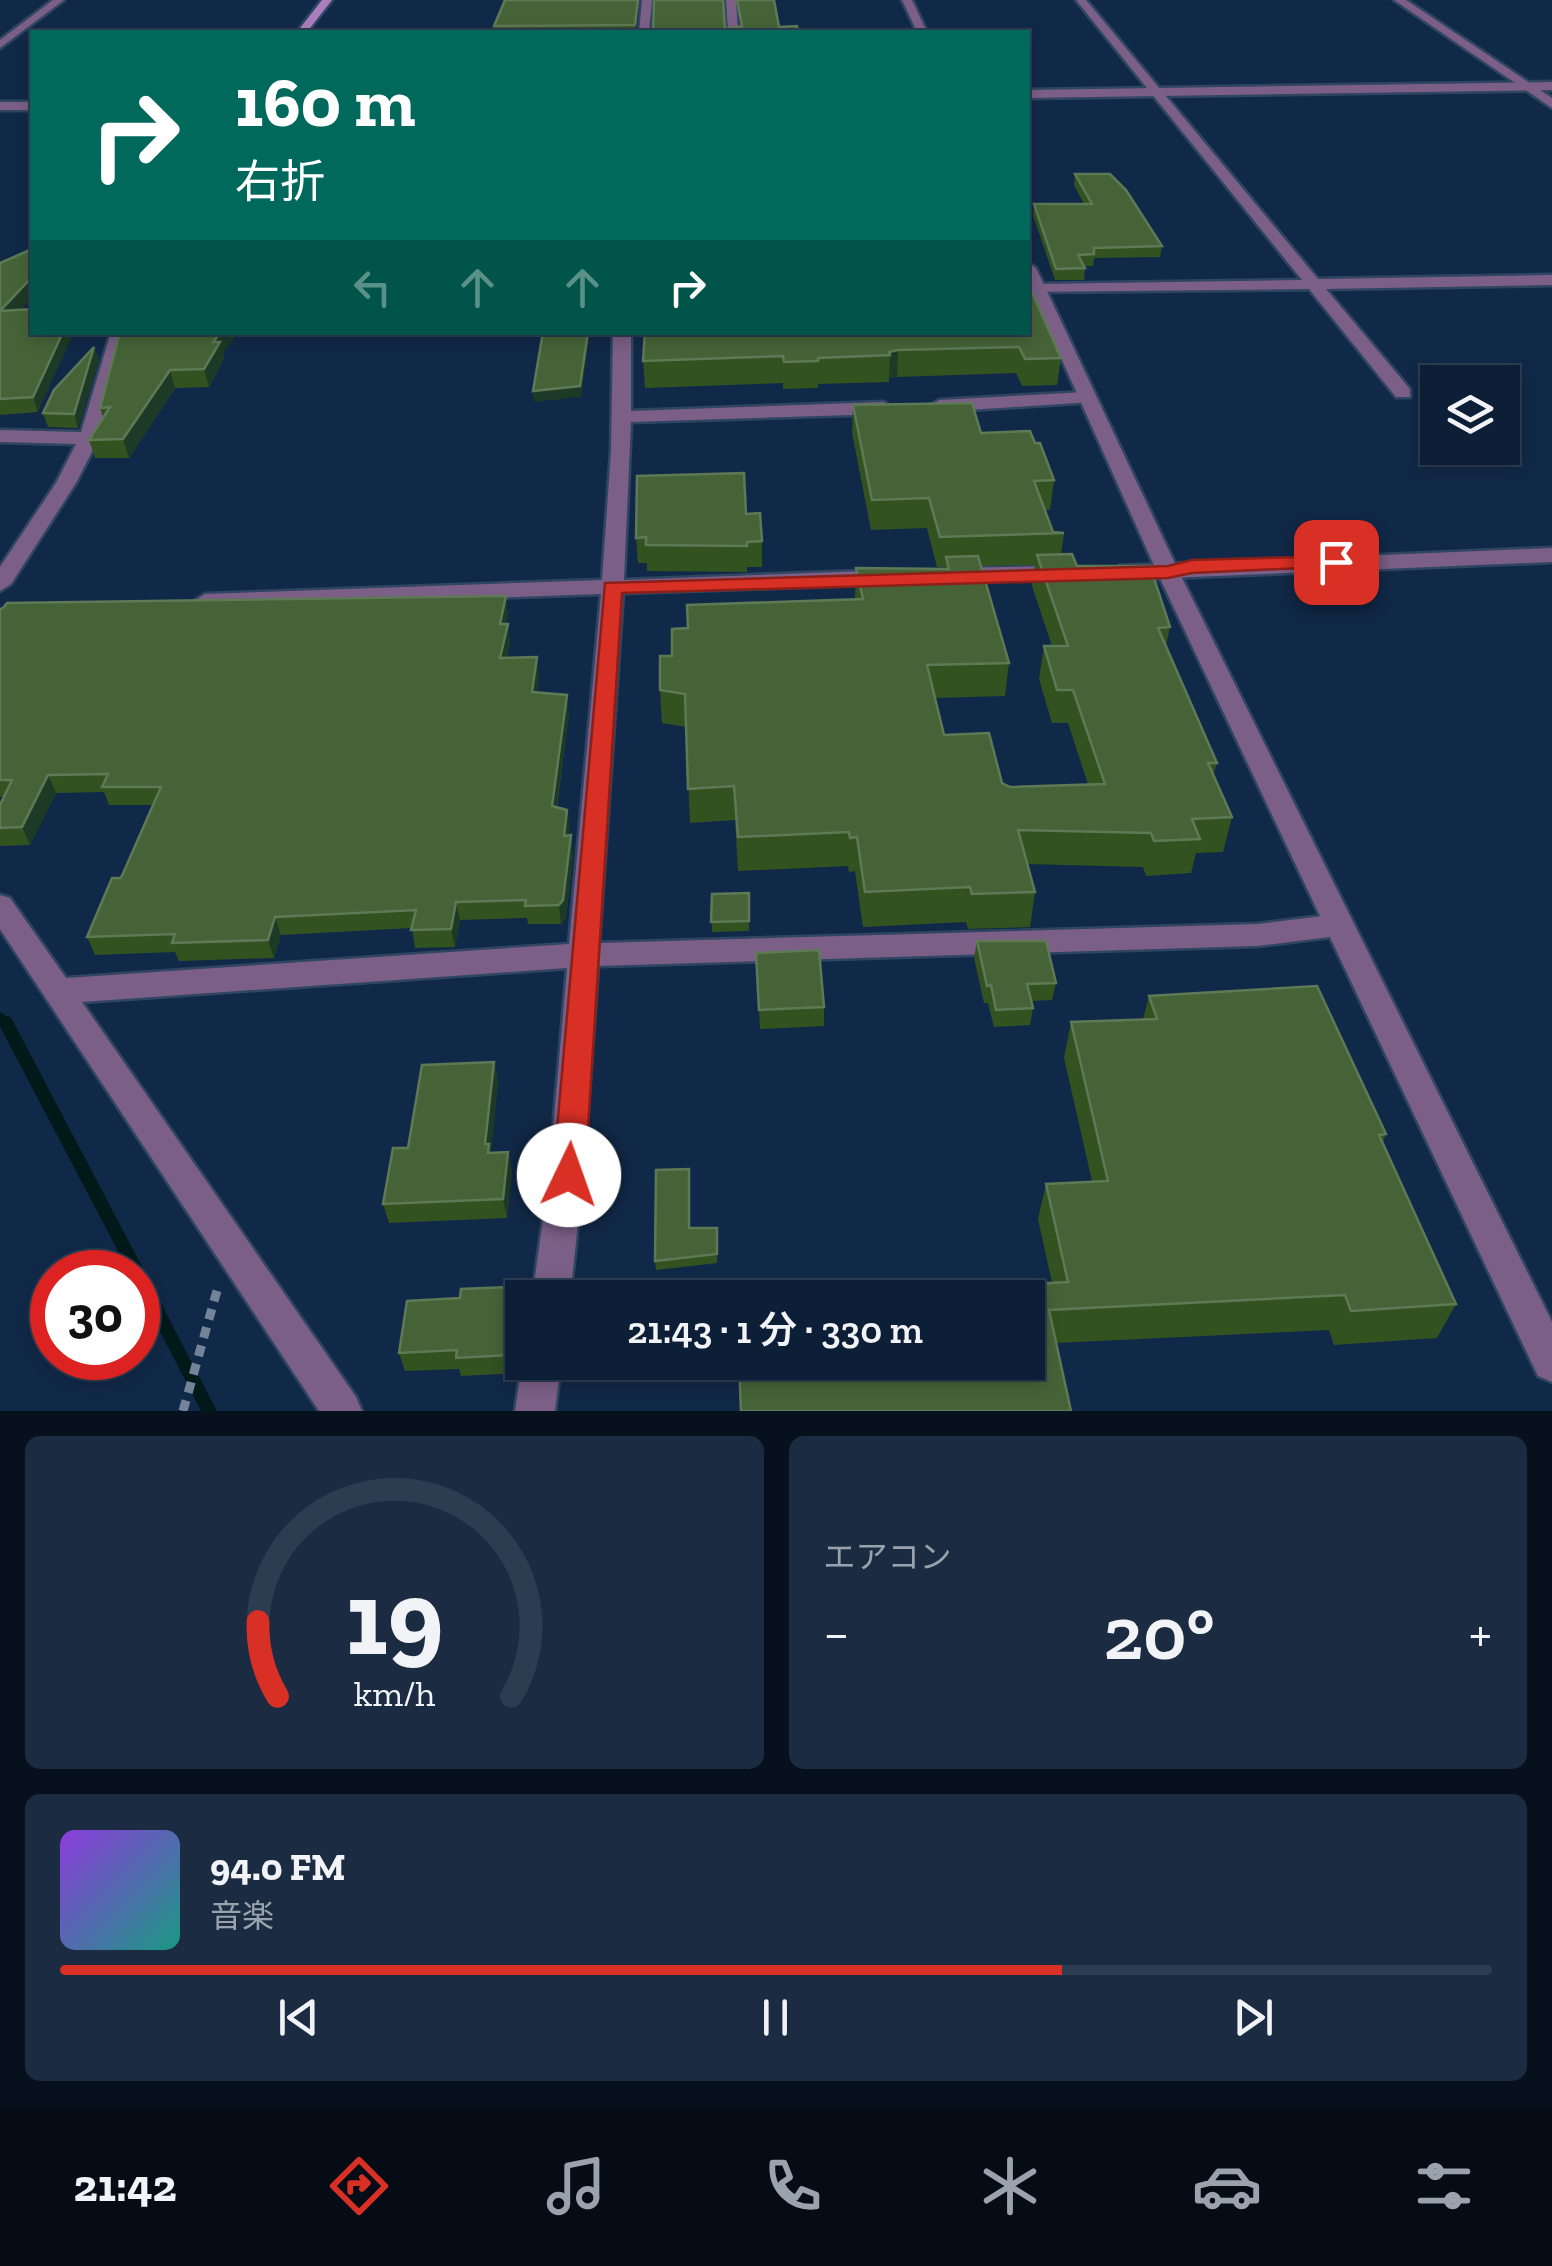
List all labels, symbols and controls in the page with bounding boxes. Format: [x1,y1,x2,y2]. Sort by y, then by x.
text: 160 m [235,60,416,144]
icon: right [70,70,200,200]
text: 右折 [235,155,325,209]
icon: left [345,260,400,315]
icon: ahead [450,260,505,315]
icon: ahead [555,260,610,315]
icon: right [660,260,715,315]
map controls [1420,365,1520,465]
button: layers [1420,365,1520,465]
pin [1294,520,1379,605]
icon: arrive [1309,535,1364,590]
position arrow [517,1123,621,1227]
speed limit sign: 30 [30,1250,160,1380]
text: 21:43 · 1 分 · 330 m [627,1307,923,1353]
text: エアコン [824,1538,952,1576]
text: 19 [345,1556,443,1681]
text: 20° [1104,1588,1215,1678]
text: − [824,1600,849,1666]
text: + [1469,1600,1492,1666]
text: km/h [353,1672,435,1715]
text: 94.0 FM [210,1844,345,1890]
text: 音楽 [210,1897,274,1935]
icon: previous [271,1990,326,2045]
icon: pause [748,1990,803,2045]
icon: next [1226,1990,1281,2045]
icon: directions [324,2151,394,2221]
icon: music [541,2151,611,2221]
icon: phone [758,2151,828,2221]
icon: climate [975,2151,1045,2221]
icon: car [1192,2151,1262,2221]
icon: filters [1409,2151,1479,2221]
text: 21:42 [73,2159,177,2213]

